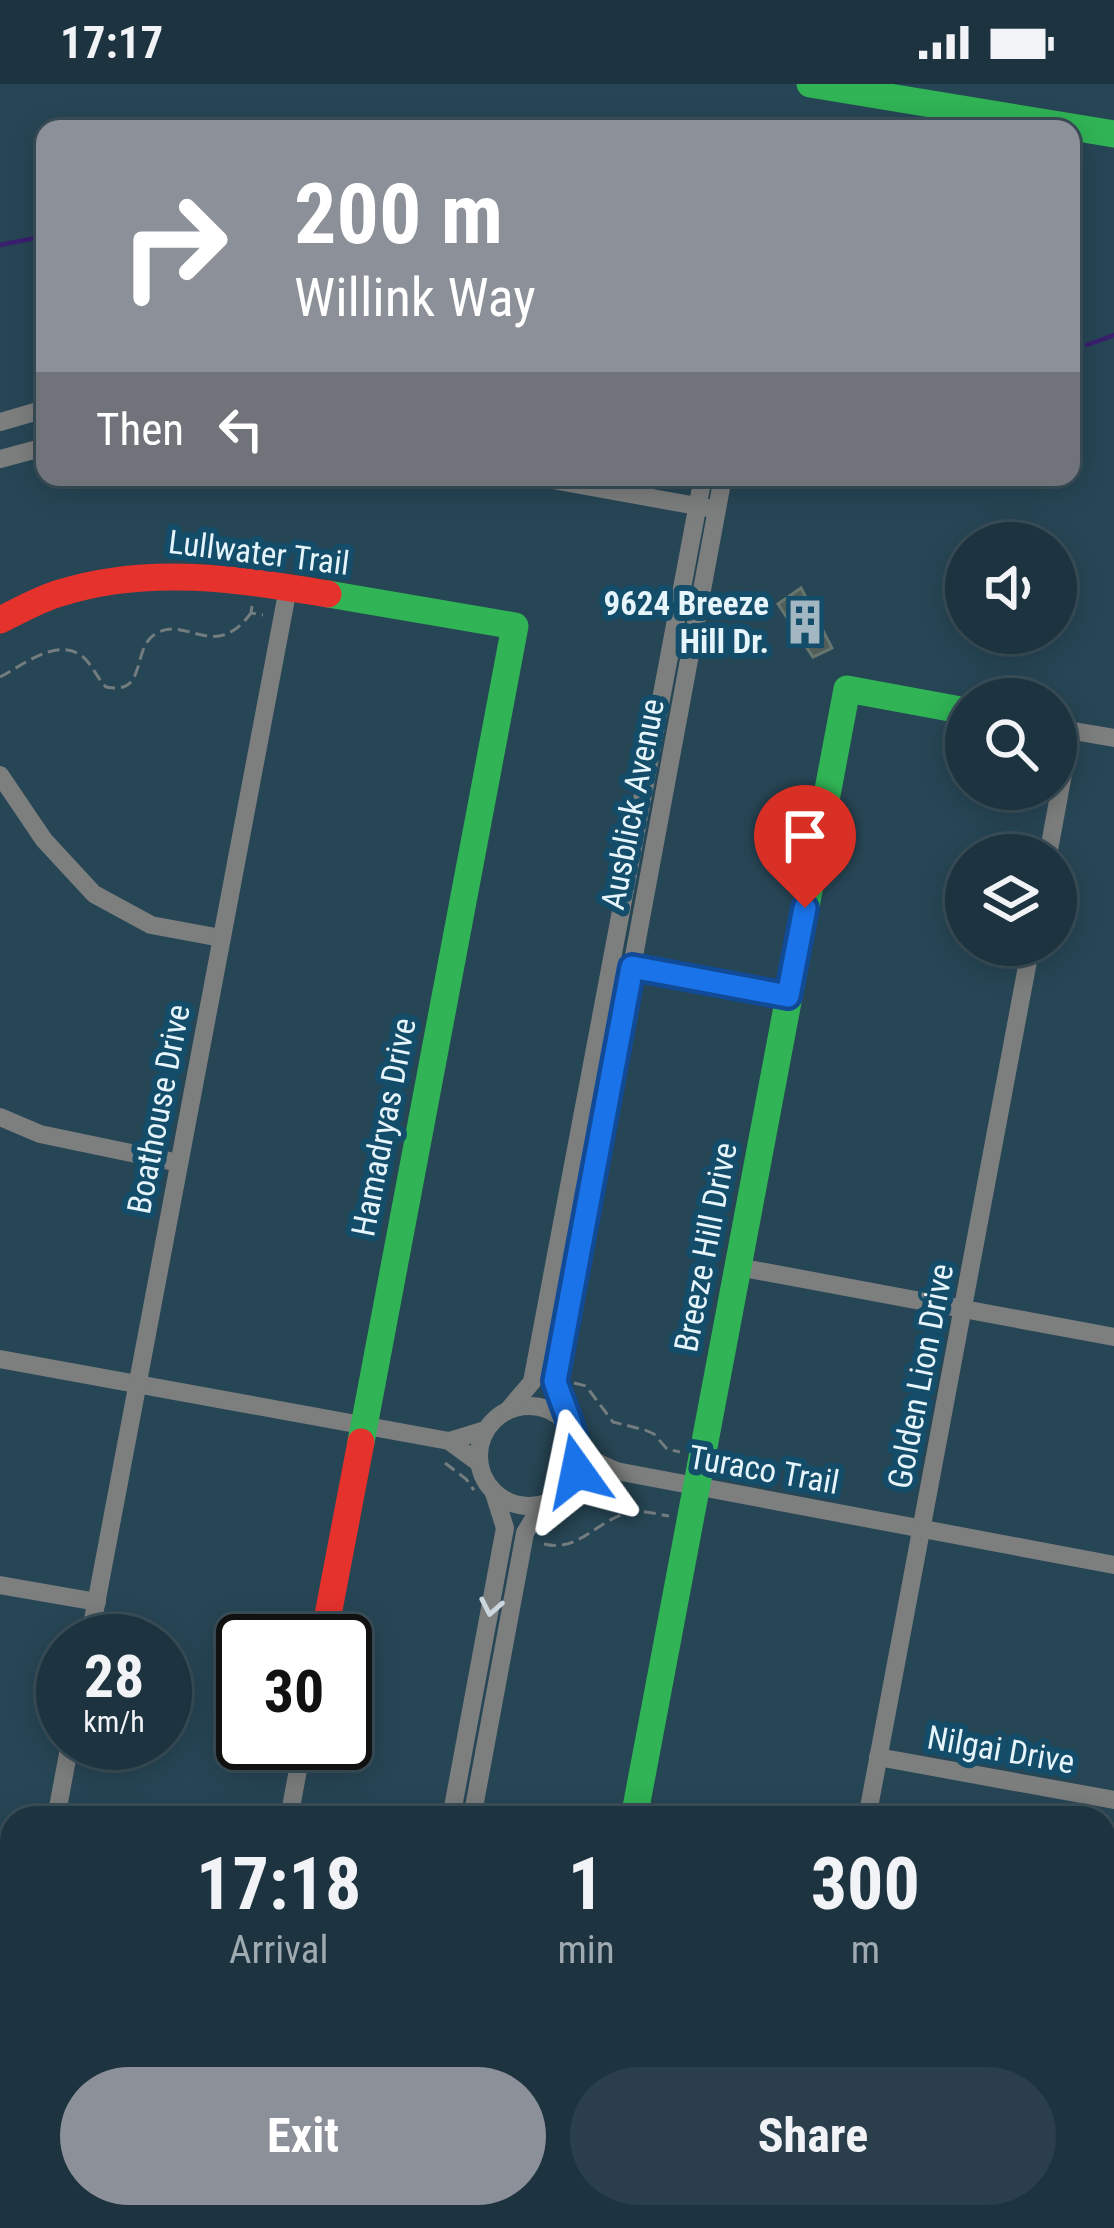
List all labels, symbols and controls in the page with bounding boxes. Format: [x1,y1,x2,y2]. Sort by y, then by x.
text: 17:17 [60,16,163,69]
text: 200 m [294,165,503,264]
icon: right [96,168,252,324]
text: Willink Way [294,266,536,329]
icon: left [208,396,274,462]
text: Then [96,403,184,456]
street label: Lullwater Trail [166,522,352,583]
map controls [945,522,1077,966]
button: sound [945,522,1077,654]
place label: 9624 Breeze Hill Dr. [604,584,769,661]
building icon: 9624 Breeze Hill Dr. [780,597,830,647]
button: search [945,678,1077,810]
street label: Ausblick Avenue [593,695,672,913]
pin [754,785,856,908]
icon: arrive [772,803,838,869]
button: layers [945,834,1077,966]
street label: Boathouse Drive [119,1001,198,1217]
street label: Hamadryas Drive [343,1015,424,1239]
street label: Breeze Hill Drive [666,1139,745,1355]
street label: Golden Lion Drive [880,1260,961,1492]
position arrow [514,1408,640,1534]
street label: Turaco Trail [686,1437,842,1502]
one-way arrow [479,1596,505,1616]
speed limit sign: 30 [216,1614,372,1770]
text: 28 [84,1641,144,1712]
text: km/h [83,1704,145,1739]
street label: Nilgai Drive [924,1717,1078,1782]
text: 17:18 [196,1842,361,1927]
text: 1 [568,1842,604,1927]
text: 300 [811,1842,920,1927]
text: Arrival [229,1927,328,1973]
text: min [557,1927,615,1973]
text: m [851,1927,880,1973]
button: Exit [60,2067,546,2205]
button: Share [570,2067,1056,2205]

